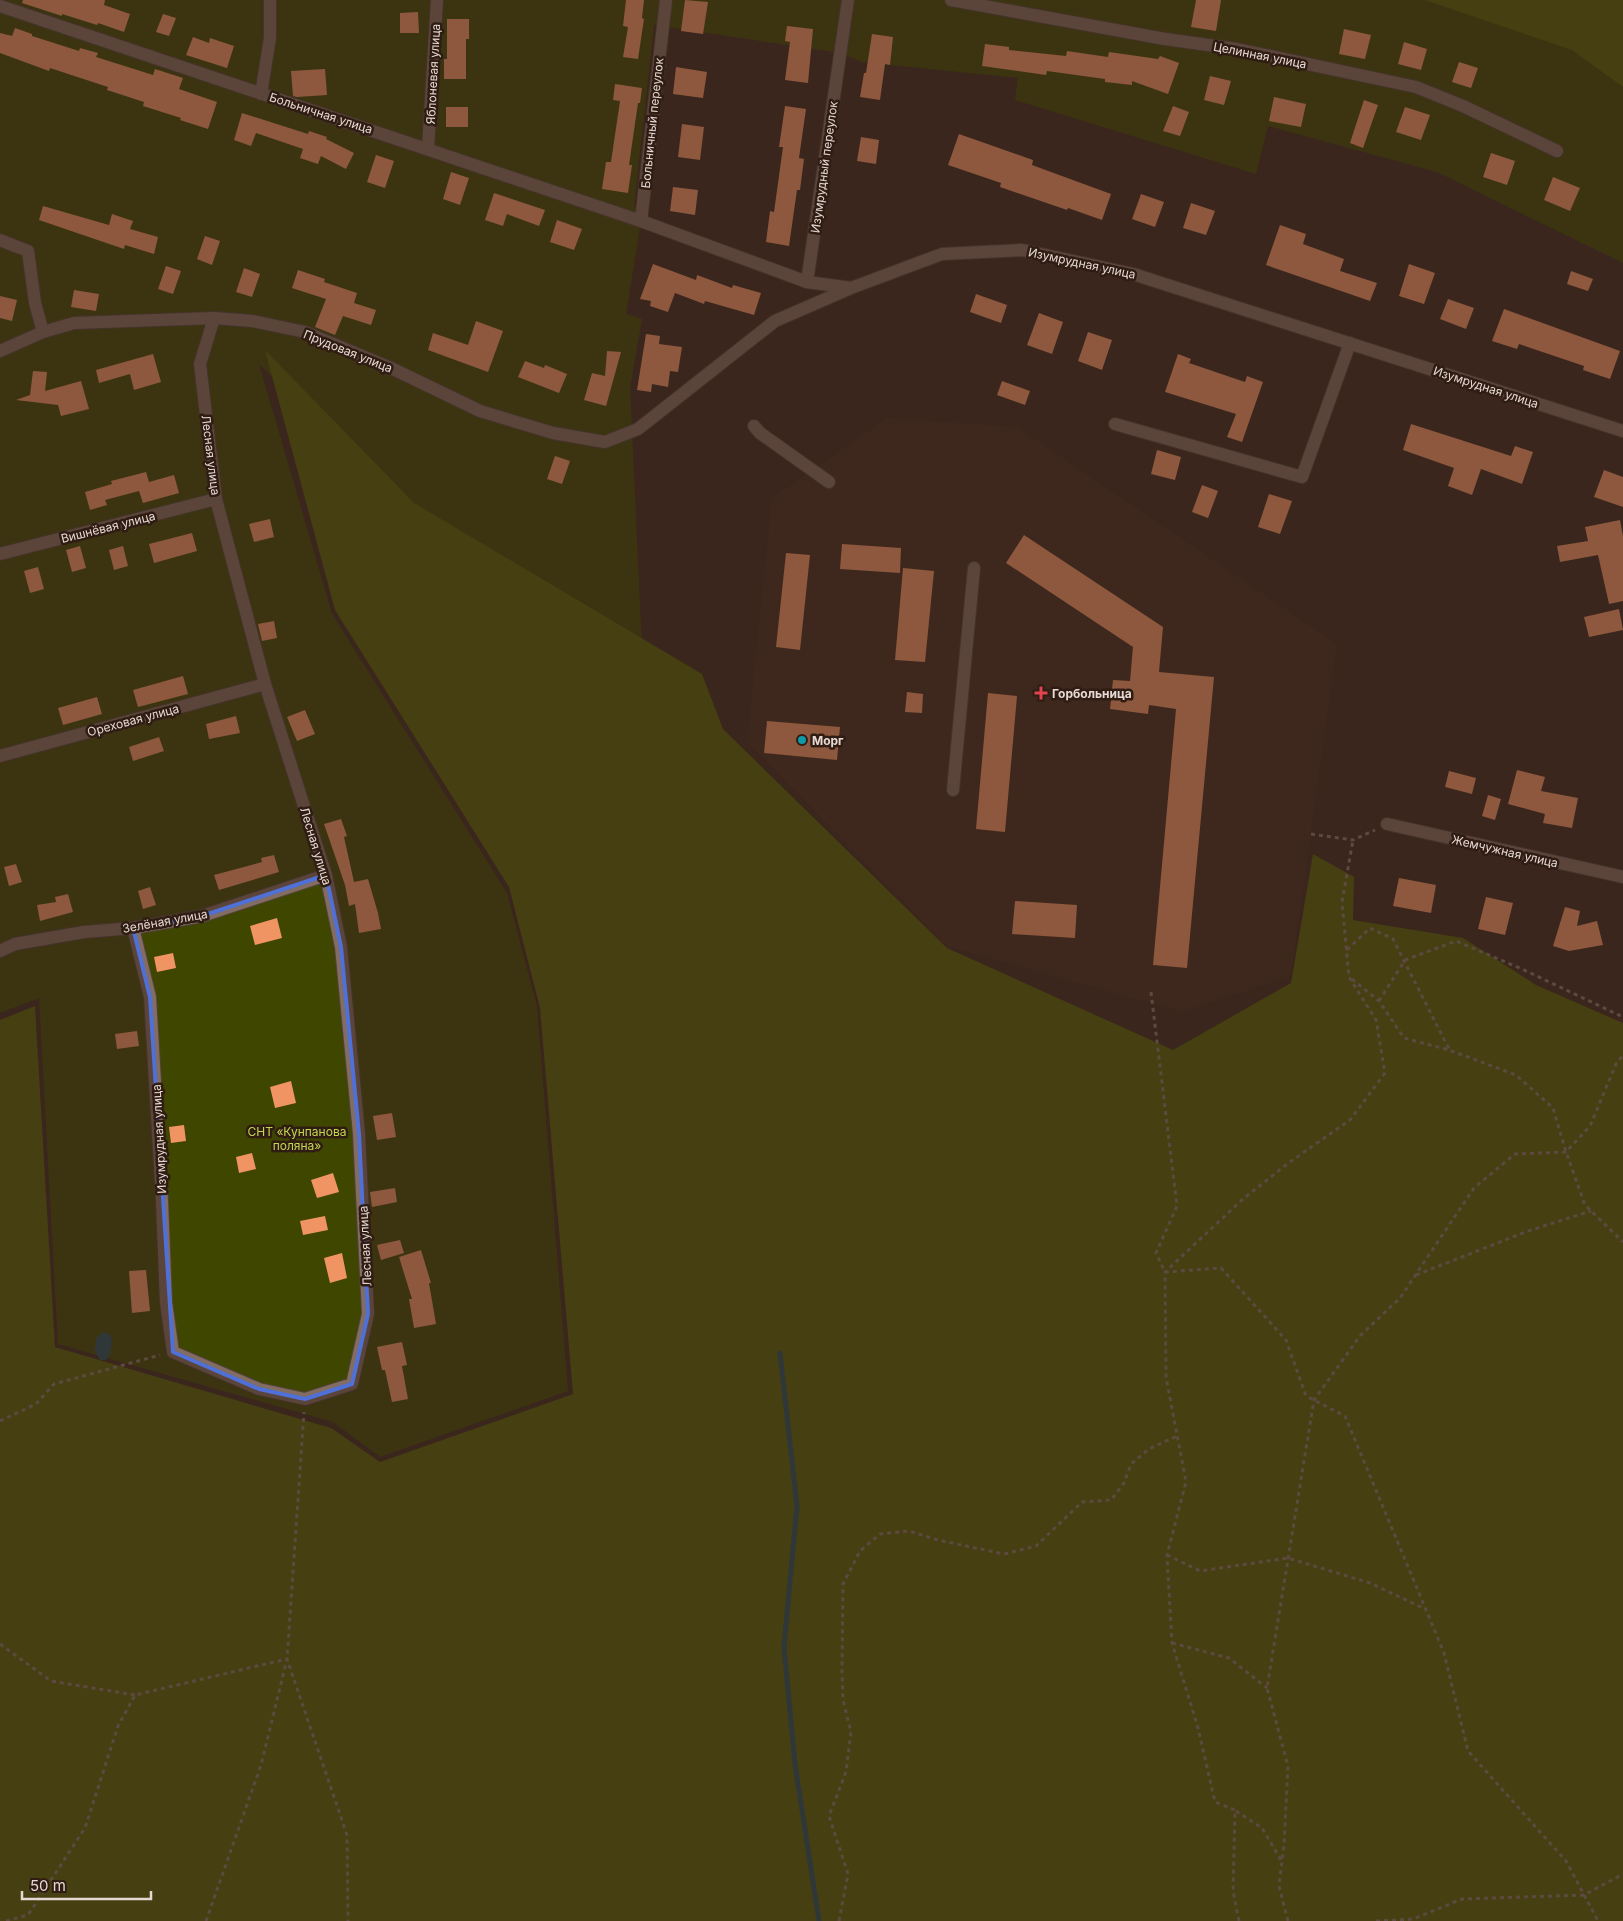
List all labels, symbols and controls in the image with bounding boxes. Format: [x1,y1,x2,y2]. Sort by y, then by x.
street label: Яблоневая улица [423,23,443,125]
street label: Целинная улица [1212,39,1308,71]
street label: Больничный переулок [638,57,666,189]
street label: Больничная улица [267,89,375,137]
street label: Изумрудный переулок [807,100,841,234]
street label: Изумрудная улица [1027,244,1137,282]
street label: Прудовая улица [301,326,395,376]
street label: Изумрудная улица [1432,363,1540,411]
street label: Лесная улица [199,414,223,496]
street label: Вишнёвая улица [59,508,157,546]
marker: Горбольница [1034,686,1048,700]
place label: Горбольница [1052,686,1132,701]
street label: Ореховая улица [85,701,181,739]
place label: Морг [812,733,844,748]
marker: Морг [796,734,808,746]
street label: Лесная улица [297,805,335,887]
street label: Жемчужная улица [1450,831,1560,871]
street label: Зелёная улица [121,906,209,936]
street label: Изумрудная улица [149,1084,169,1194]
park label: СНТ «Кунпанова поляна» [248,1124,346,1153]
street label: Лесная улица [355,1205,375,1287]
scale bar [22,1868,151,1900]
text: 50 m [30,1876,66,1895]

